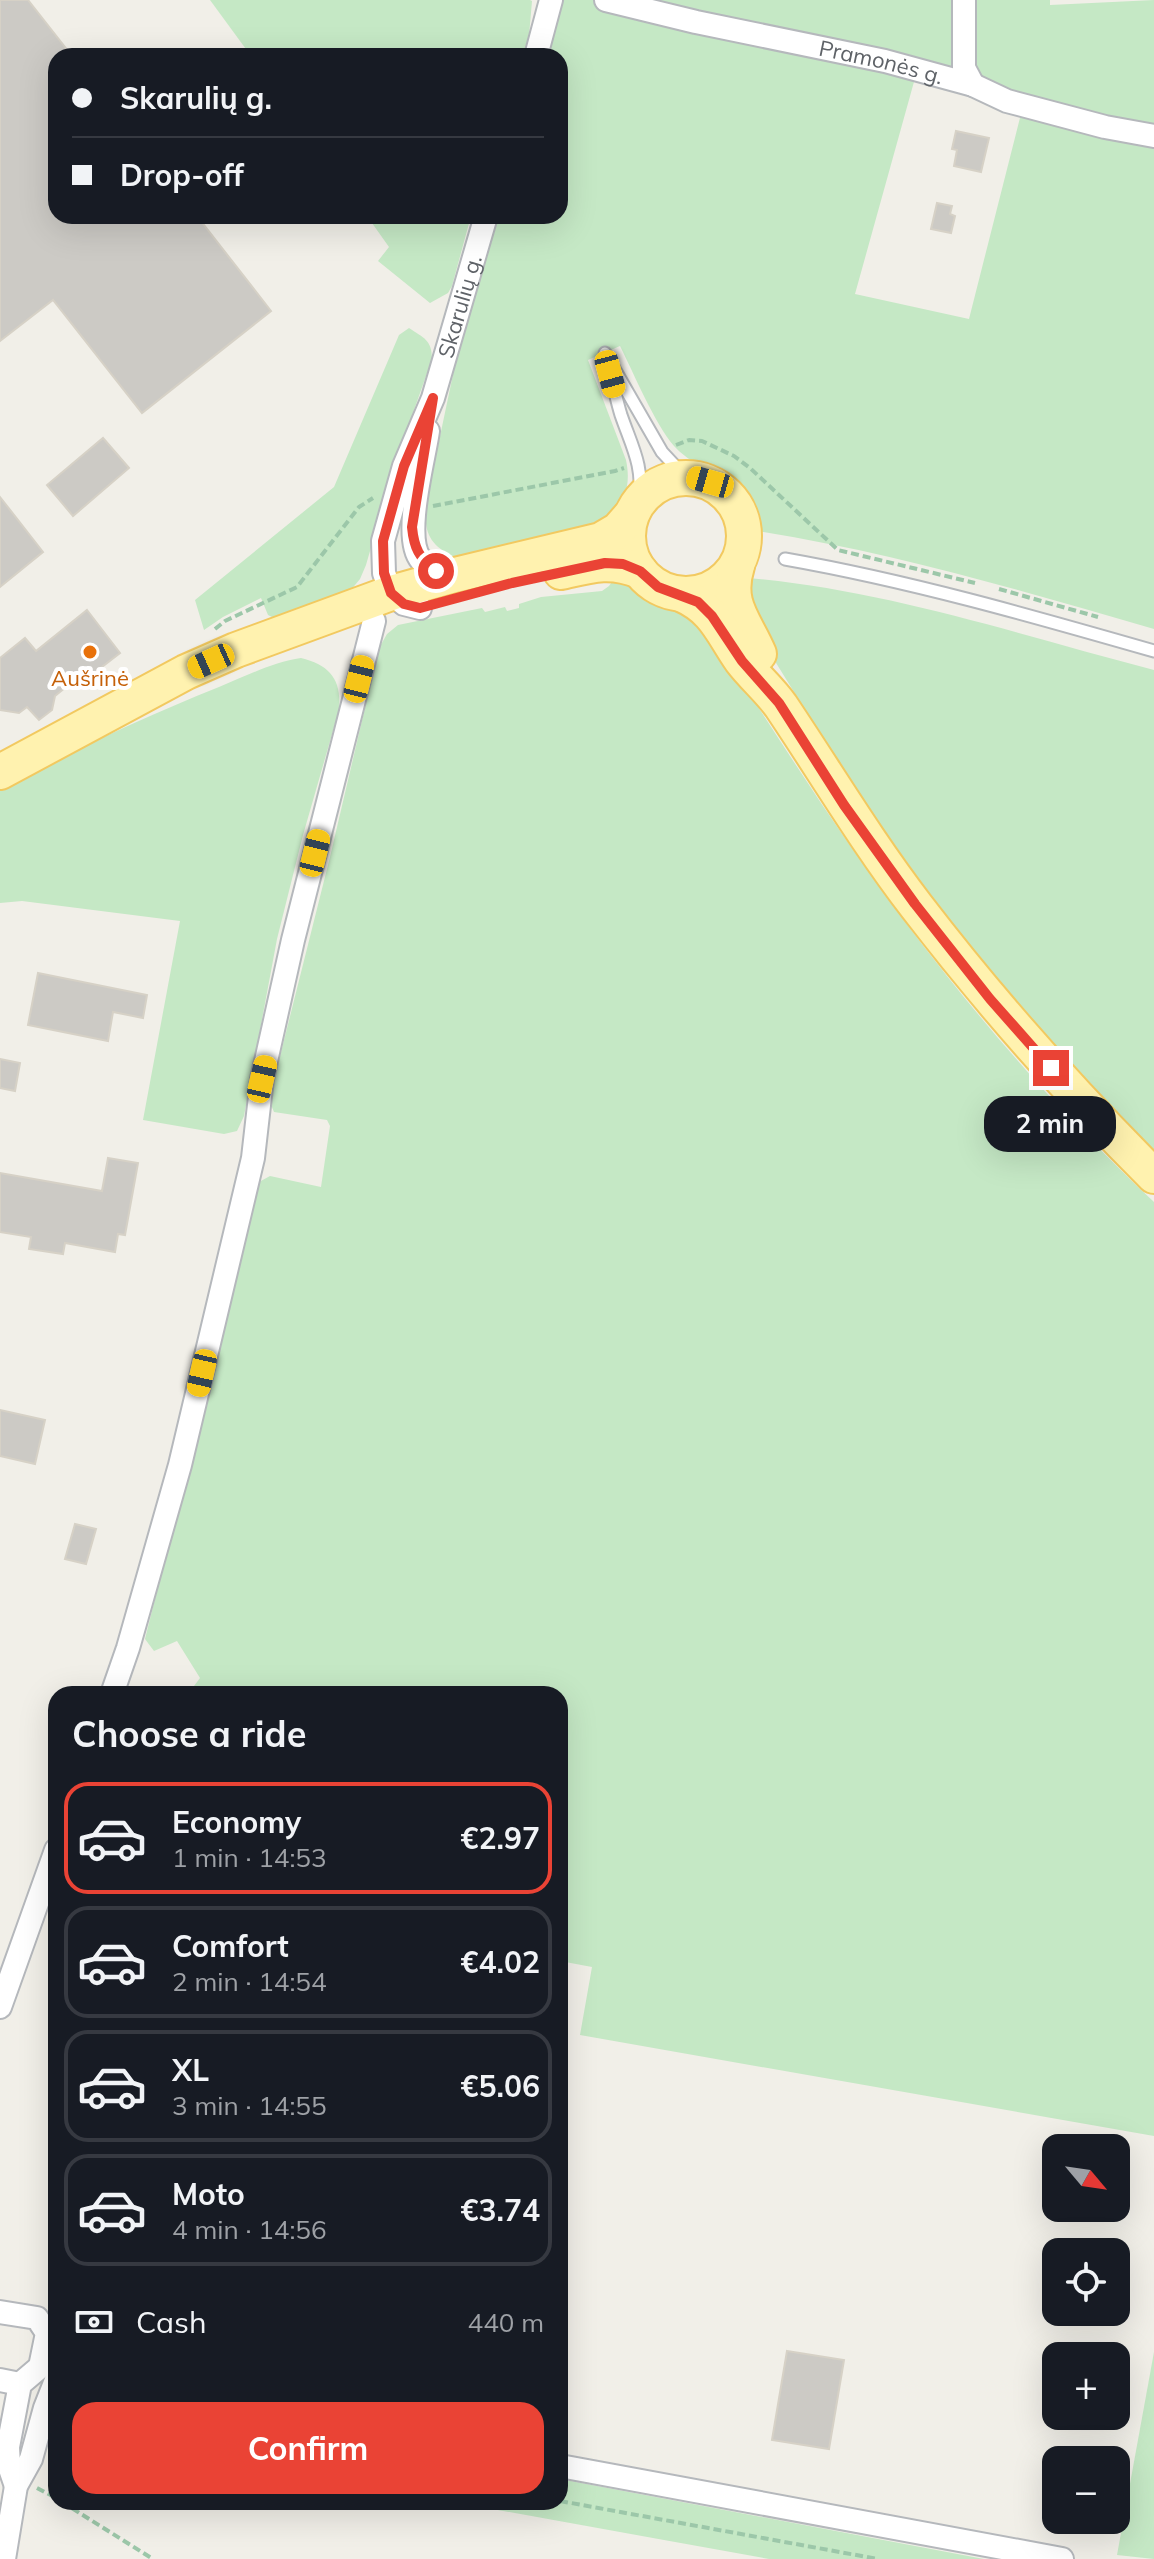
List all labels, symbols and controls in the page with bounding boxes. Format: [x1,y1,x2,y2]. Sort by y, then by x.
street label: Pramonės g. [816,34,946,90]
text: Skarulių g. [120,79,272,117]
text: Drop-off [120,156,244,194]
street label: Skarulių g. [431,251,488,361]
car [592,348,628,400]
car [684,464,736,500]
route start [418,553,454,589]
car [184,640,238,682]
marker: Aušrinė [81,643,99,661]
car [342,653,376,705]
place label: Aušrinė [51,664,129,692]
car [298,827,332,879]
route end [1033,1050,1069,1086]
car [245,1053,279,1105]
callout: 2 min [985,1096,1117,1152]
text: 2 min [1016,1107,1084,1140]
car [185,1347,219,1399]
text: Choose a ride [72,1711,306,1756]
icon: car [76,1802,148,1874]
text: Economy [172,1803,301,1841]
text: €2.97 [461,1819,540,1857]
text: 1 min · 14:53 [172,1841,327,1874]
icon: car [76,1926,148,1998]
text: Comfort [172,1927,289,1965]
text: €4.02 [461,1943,540,1981]
text: 2 min · 14:54 [172,1965,327,1998]
icon: car [76,2050,148,2122]
text: XL [172,2051,209,2089]
text: €5.06 [461,2067,540,2105]
text: 3 min · 14:55 [172,2089,327,2122]
north arrow [1042,2134,1130,2222]
map controls [1042,2134,1130,2534]
icon: car [76,2174,148,2246]
text: Moto [172,2175,245,2213]
text: €3.74 [461,2191,540,2229]
text: 4 min · 14:56 [172,2213,327,2246]
button: locate [1042,2238,1130,2326]
icon: cash [72,2300,116,2344]
text: Cash [136,2303,207,2341]
text: 440 m [468,2306,544,2339]
button: + [1042,2342,1130,2430]
button: Confirm [72,2402,544,2494]
button: − [1042,2446,1130,2534]

